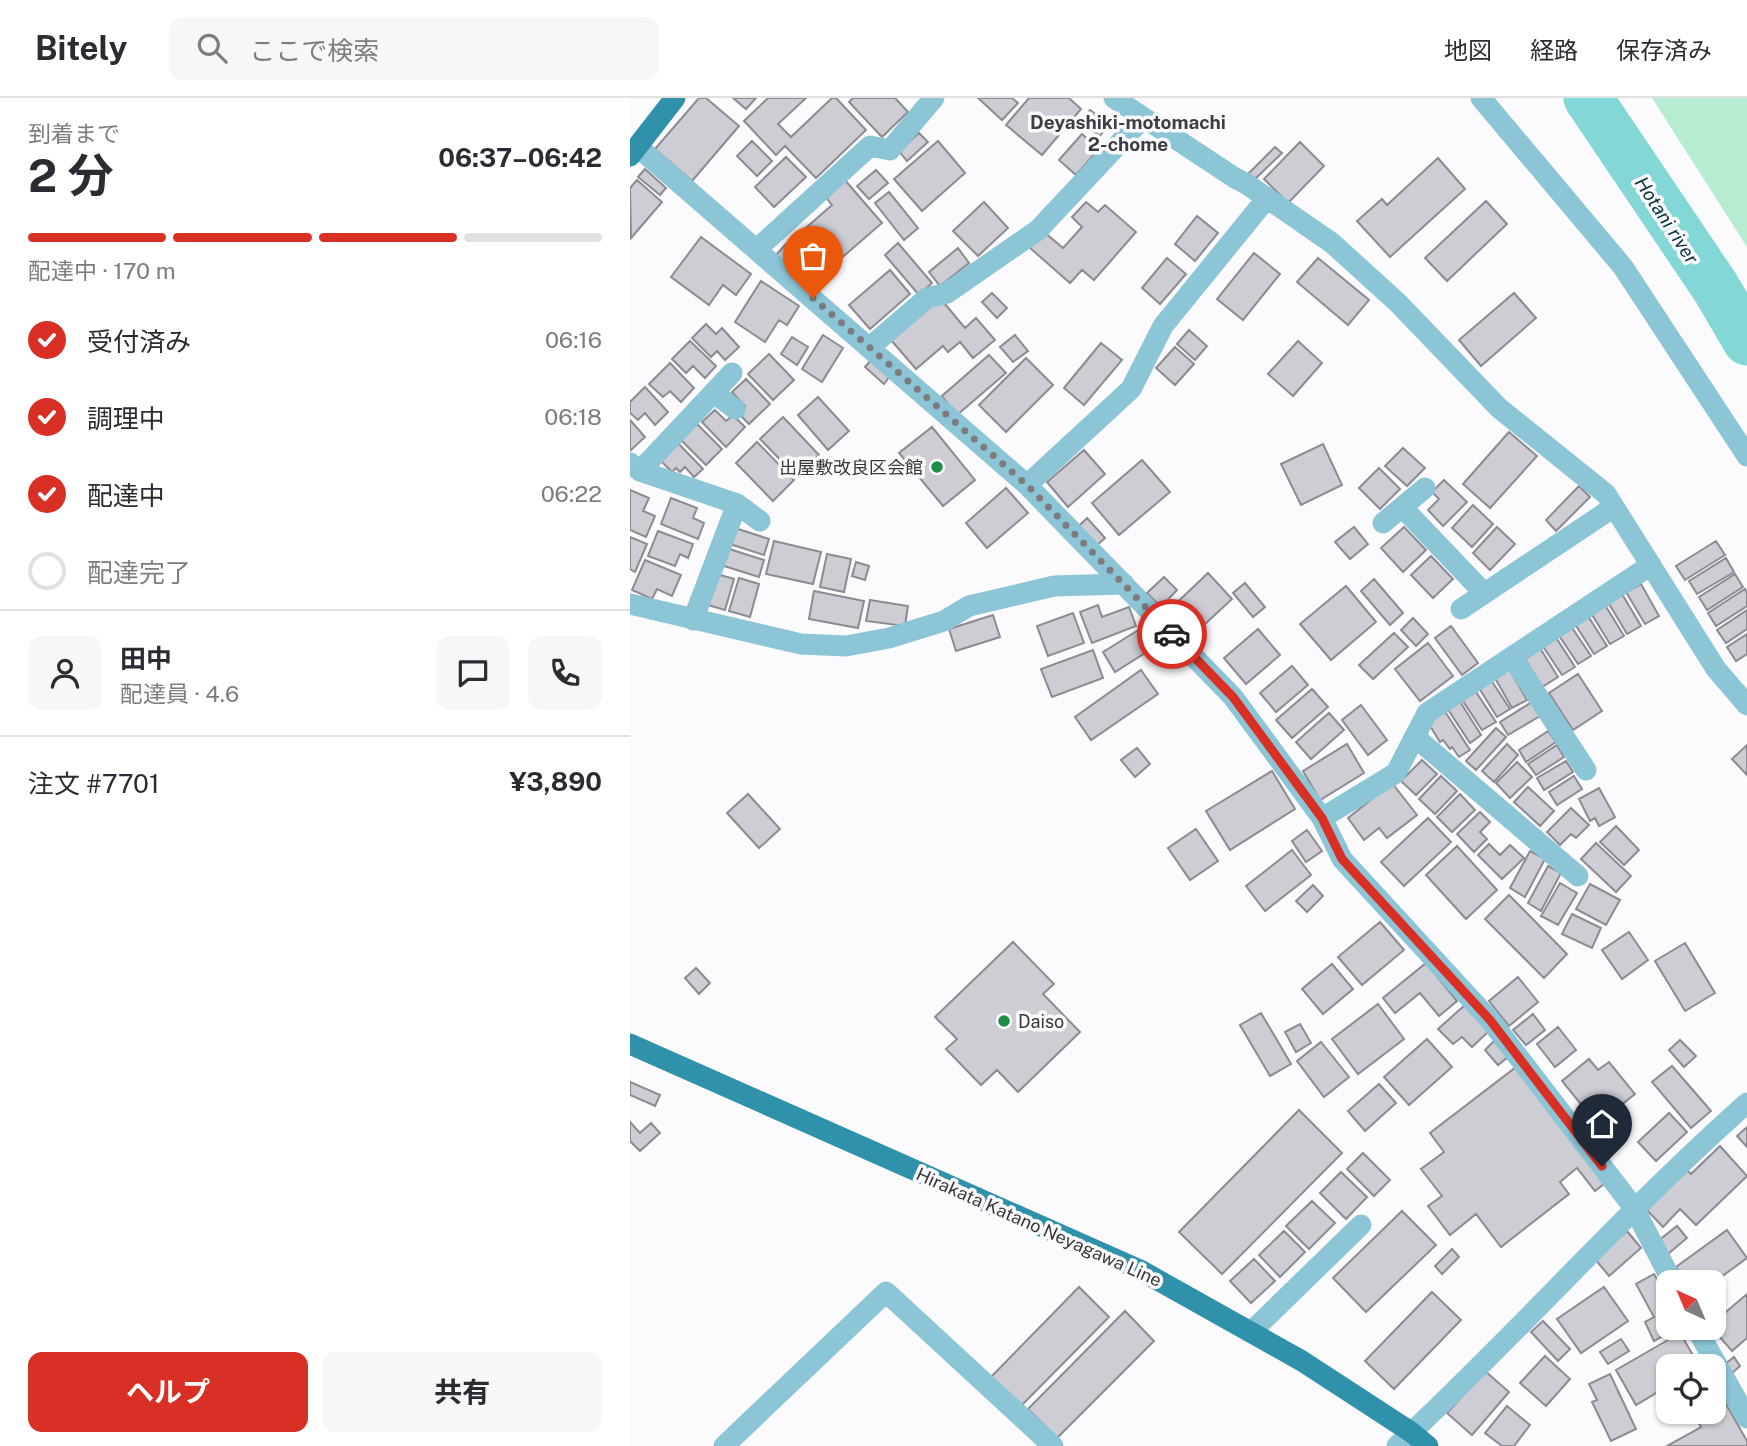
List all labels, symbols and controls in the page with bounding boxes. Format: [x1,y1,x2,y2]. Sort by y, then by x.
search box [169,17,659,80]
text: Bitely [35,29,127,67]
icon: search [193,29,231,67]
text: ここで検索 [249,35,379,66]
text: 地図 [1444,36,1492,64]
text: 経路 [1530,36,1578,64]
text: 保存済み [1616,36,1712,64]
district label: Deyashiki-motomachi 2-chome [1030,111,1226,155]
text: 到着まで [28,120,120,147]
text: 06:37–06:42 [438,142,602,173]
text: 2 分 [28,148,114,202]
water label: Hotani river [1631,172,1704,268]
pin [783,226,843,298]
icon: bag [794,237,832,275]
text: 配達中 · 170 m [28,257,176,284]
icon: check [28,321,66,359]
text: 受付済み [87,326,191,357]
text: 06:16 [545,326,602,353]
icon: check [28,398,66,436]
text: 調理中 [87,403,165,434]
text: 06:18 [544,403,602,430]
place label: 出屋敷改良区会館 [779,457,923,478]
marker: 出屋敷改良区会館 [929,459,945,475]
icon: check [28,475,66,513]
text: 配達中 [87,480,165,511]
text: 06:22 [541,480,602,507]
text: 配達完了 [87,557,191,588]
courier [1137,599,1207,669]
icon: car [1153,615,1191,653]
button: person [28,636,102,710]
button: chat [436,636,510,710]
button: phone [528,636,602,710]
text: 田中 [120,643,172,674]
text: 配達員 · 4.6 [120,680,239,707]
text: ¥3,890 [509,766,602,797]
text: 注文 #7701 [28,768,160,799]
place label: Daiso [1018,1011,1064,1032]
marker: Daiso [996,1013,1012,1029]
pin [1572,1094,1632,1166]
icon: home [1583,1105,1621,1143]
street label: Hirakata Katano Neyagawa Line [913,1163,1165,1291]
north arrow [1656,1270,1726,1340]
map controls [1656,1270,1726,1424]
button: ヘルプ [28,1352,308,1432]
button: 共有 [322,1352,602,1432]
button: locate [1656,1354,1726,1424]

